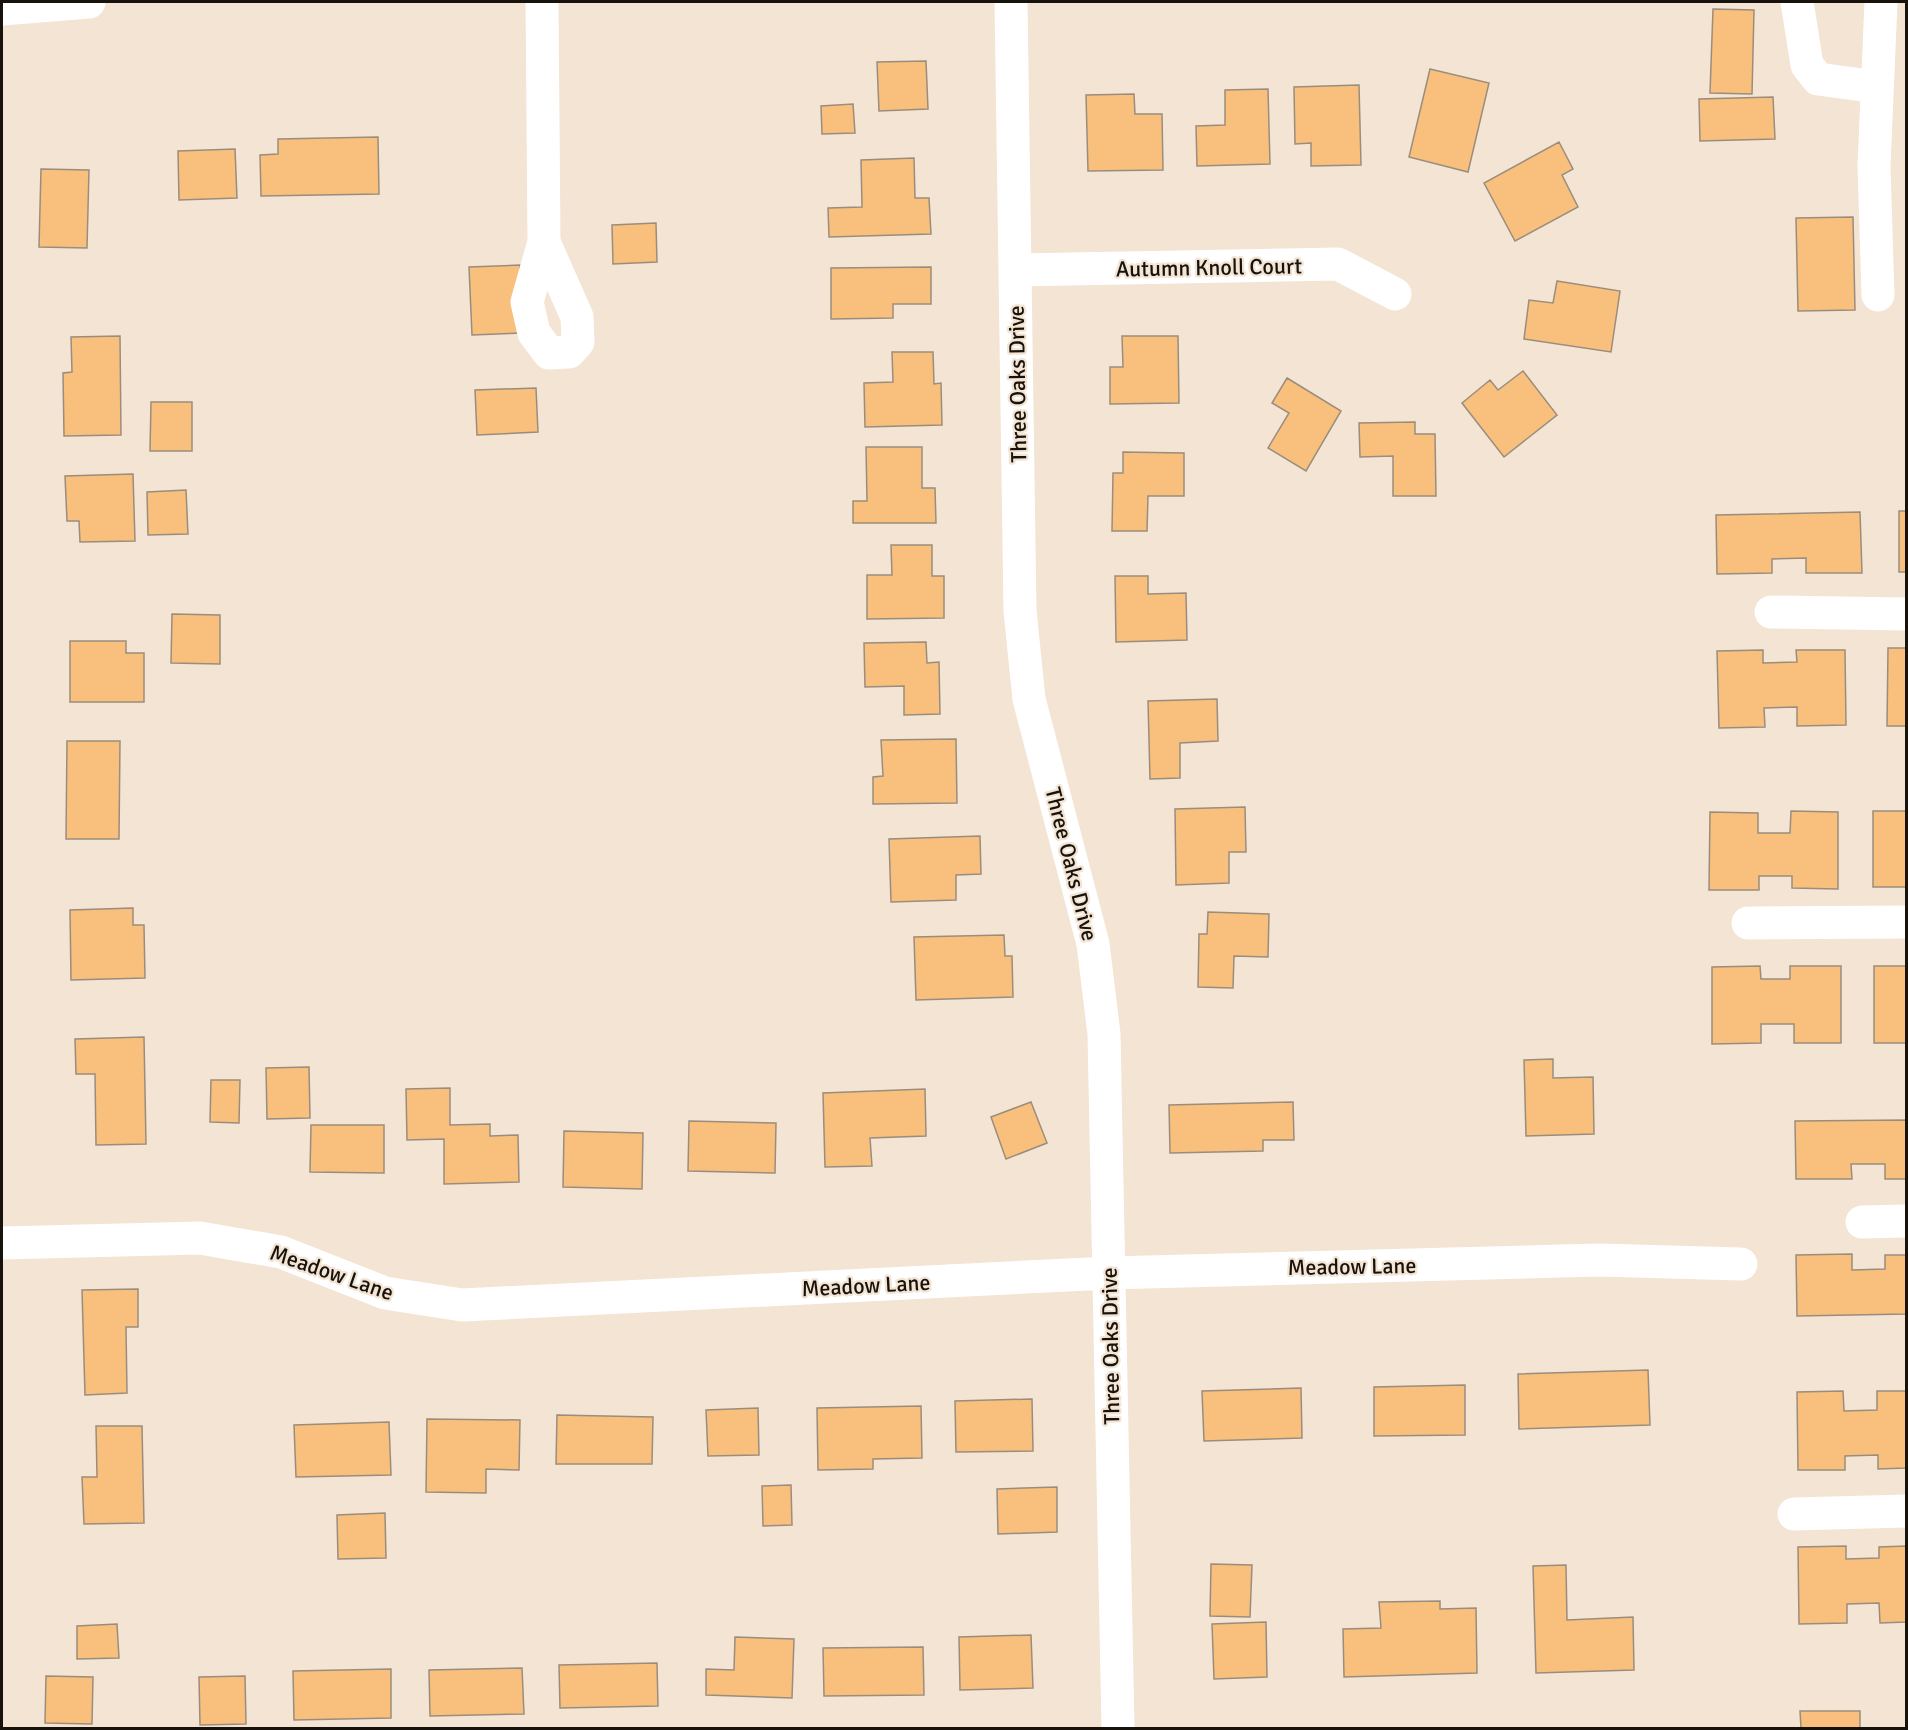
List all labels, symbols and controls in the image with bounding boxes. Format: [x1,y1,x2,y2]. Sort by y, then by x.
street label: Autumn Knoll Court [1116,252,1303,283]
street label: Three Oaks Drive [1003,305,1032,463]
street label: Three Oaks Drive [1039,784,1104,944]
street label: Meadow Lane [267,1239,397,1306]
street label: Meadow Lane [1287,1252,1417,1281]
street label: Three Oaks Drive [1096,1267,1125,1425]
street label: Meadow Lane [801,1269,931,1302]

